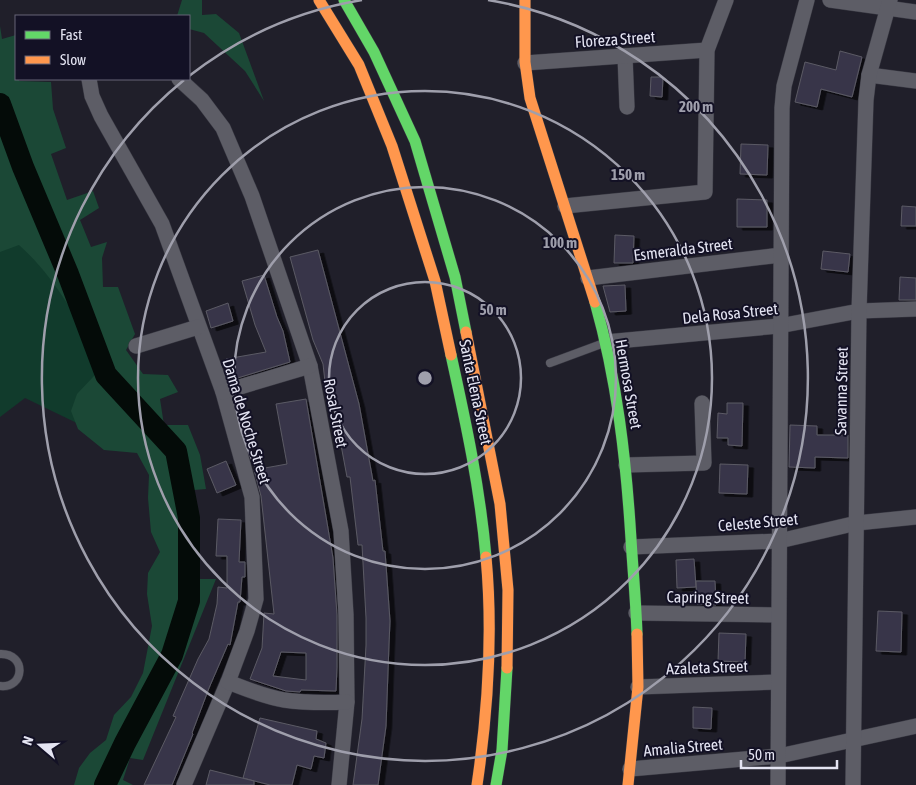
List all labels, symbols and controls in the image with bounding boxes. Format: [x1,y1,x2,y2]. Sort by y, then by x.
legend [15,15,190,80]
text: Fast [60,26,82,43]
street label: Floreza Street [574,27,656,51]
text: Slow [60,51,86,68]
text: 200 m [679,98,713,115]
text: 150 m [611,166,645,183]
text: 100 m [543,234,577,251]
street label: Esmeralda Street [633,234,734,264]
street label: Dela Rosa Street [681,299,779,327]
text: 50 m [480,301,507,318]
street label: Santa Elena Street [456,338,496,446]
street label: Hermosa Street [612,338,646,431]
street label: Savanna Street [831,346,851,435]
street label: Dama de Noche Street [219,356,275,486]
centre of rings [416,369,434,387]
street label: Rosal Street [320,377,352,450]
street label: Celeste Street [717,509,799,534]
street label: Capring Street [667,587,750,608]
street label: Azaleta Street [666,657,749,677]
north arrow [15,720,65,770]
text: N [19,734,37,747]
street label: Amalia Street [643,735,724,759]
scale bar [741,738,837,770]
text: 50 m [748,746,775,763]

